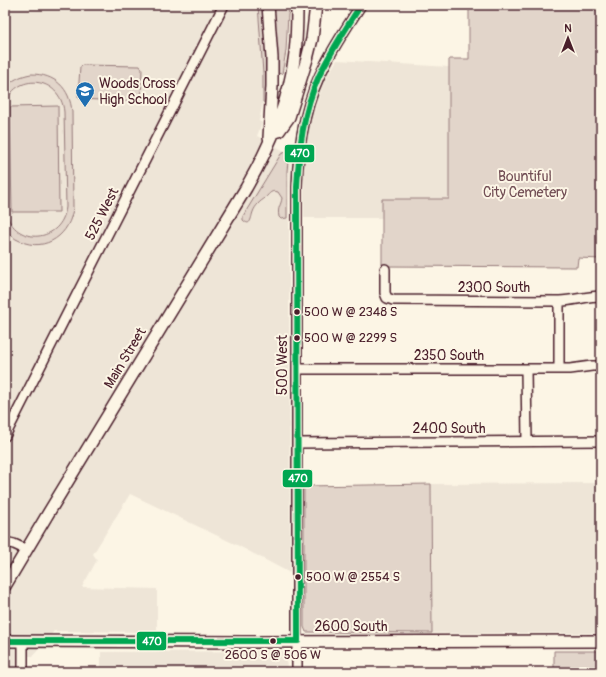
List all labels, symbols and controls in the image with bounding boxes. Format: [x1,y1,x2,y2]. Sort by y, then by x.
north arrow [548,18,588,58]
text: N [564,22,572,35]
place label: Woods Cross High School [99,75,176,108]
school or university icon: Woods Cross High School [74,80,96,108]
line badge: 470 [284,144,315,163]
text: 470 [289,147,310,160]
park label: Bountiful City Cemetery [483,168,567,201]
street label: 525 West [82,185,123,243]
street label: 2300 South [458,279,530,296]
place label: 500 W @ 2348 S [304,304,397,320]
marker: 500 W @ 2348 S [292,307,302,317]
street label: Main Street [100,324,150,391]
place label: 500 W @ 2299 S [304,330,397,346]
marker: 500 W @ 2299 S [292,333,302,343]
street label: 500 West [274,334,291,395]
street label: 2350 South [414,347,484,364]
street label: 2400 South [412,420,486,437]
line badge: 470 [282,469,313,488]
text: 470 [287,472,308,485]
place label: 500 W @ 2554 S [306,569,400,585]
marker: 500 W @ 2554 S [293,572,303,582]
street label: 2600 South [314,618,388,635]
line badge: 470 [136,631,167,651]
text: 470 [141,635,162,648]
marker: 2600 S @ 506 W [268,636,278,646]
place label: 2600 S @ 506 W [225,647,321,663]

